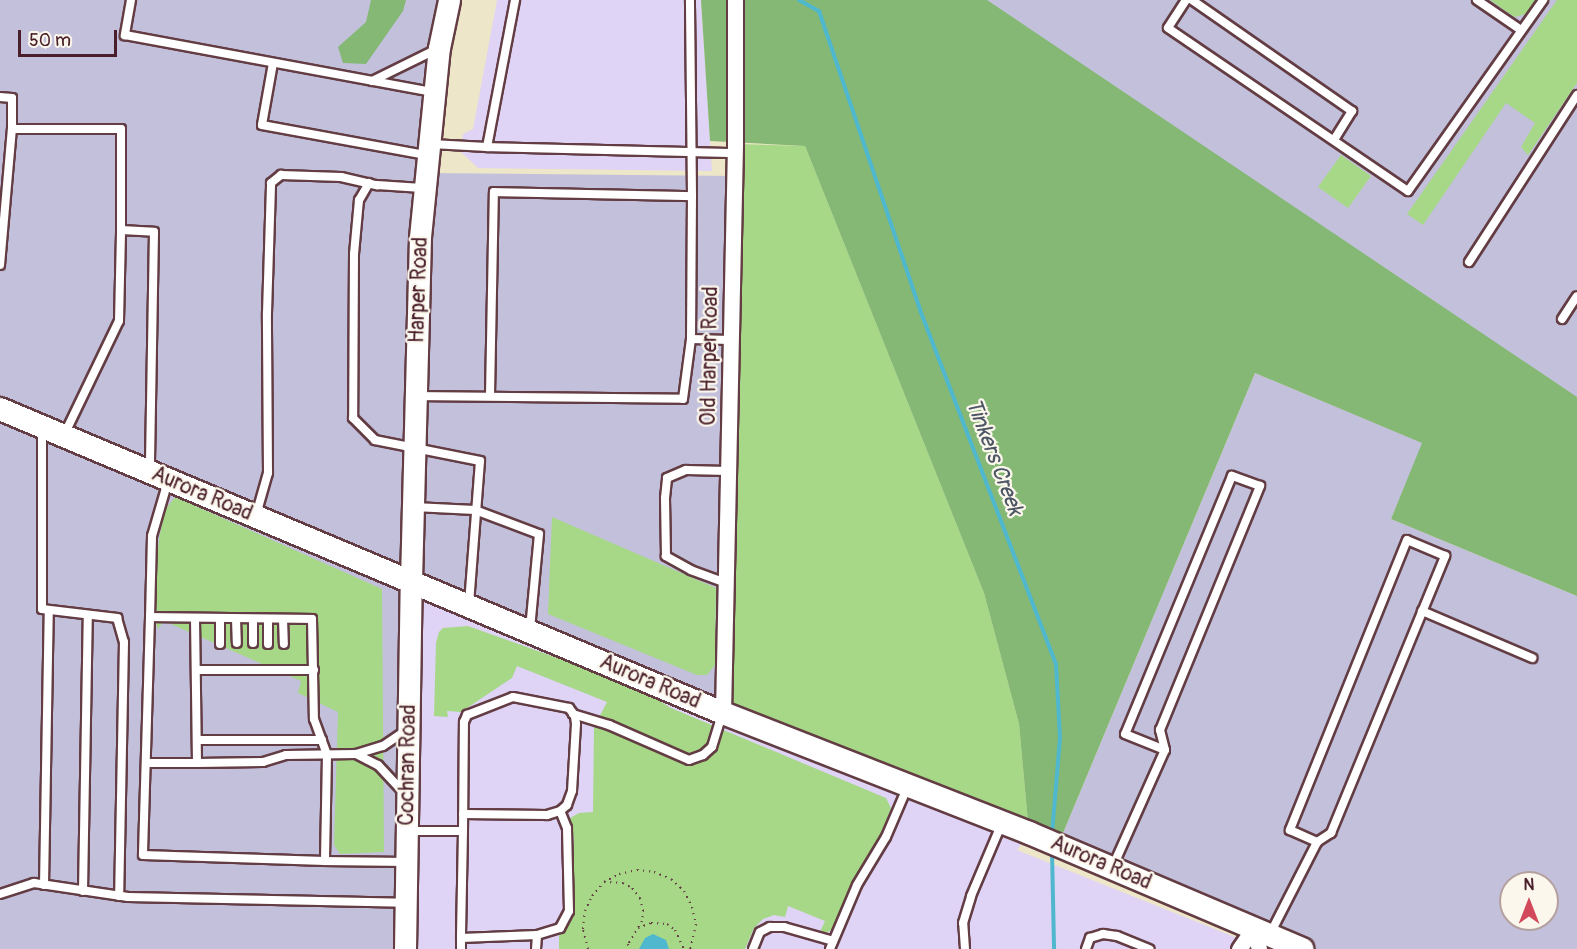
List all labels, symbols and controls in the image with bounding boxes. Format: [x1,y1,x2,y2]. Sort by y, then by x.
scale bar [21,18,120,56]
text: 50 m [29,29,71,52]
street label: Harper Road [405,236,433,344]
street label: Old Harper Road [696,286,724,426]
water label: Tinkers Creek [960,395,1028,519]
street label: Aurora Road [148,461,256,527]
street label: Aurora Road [596,649,704,715]
street label: Cochran Road [394,704,422,826]
street label: Aurora Road [1047,830,1155,896]
north arrow [1499,871,1559,931]
text: N [1524,875,1534,895]

